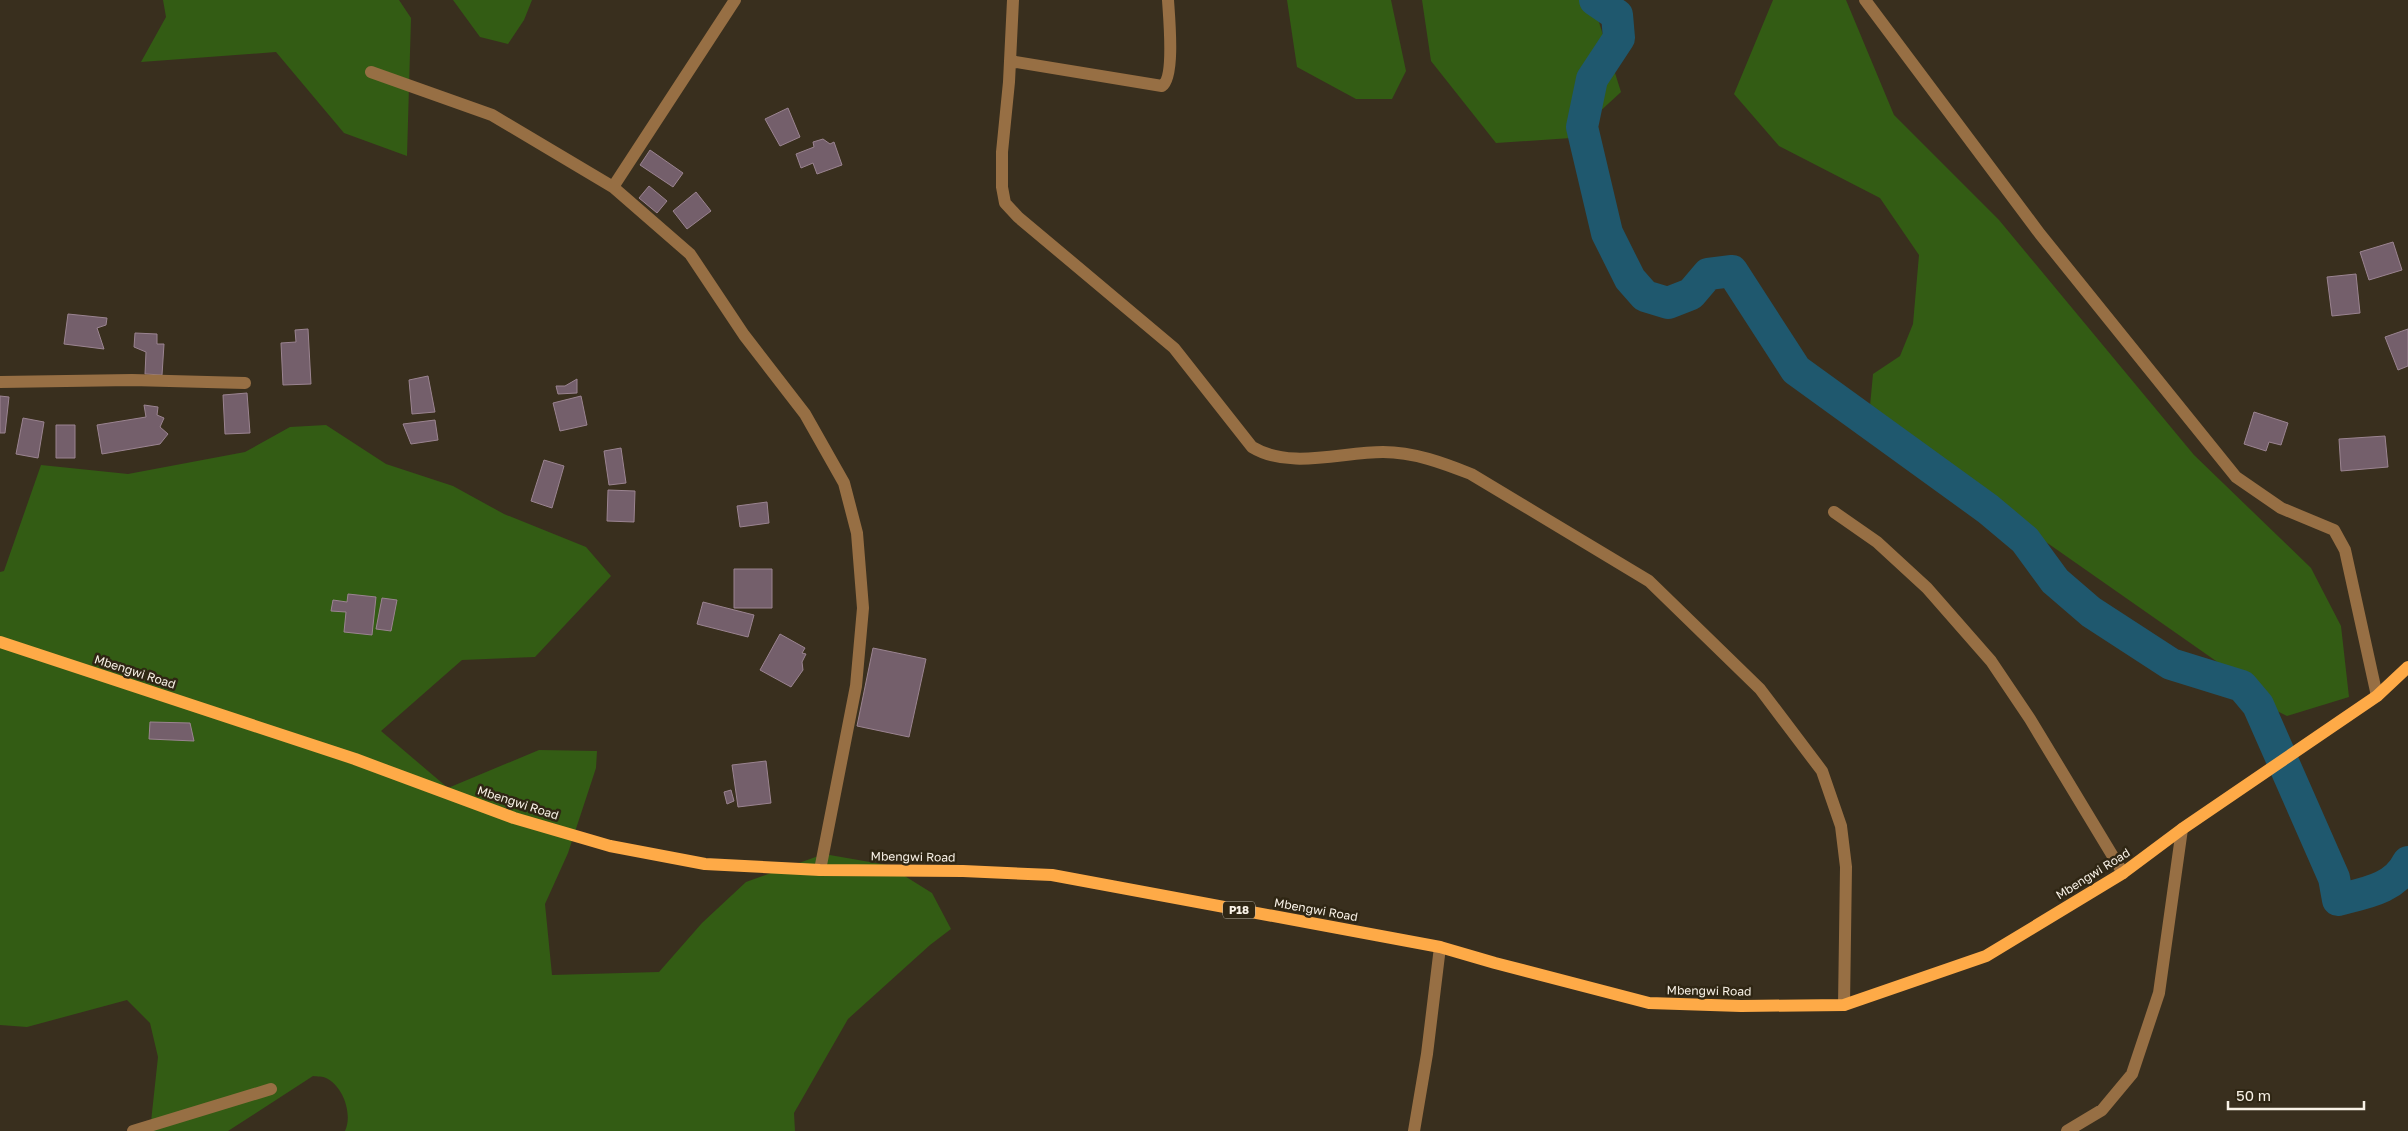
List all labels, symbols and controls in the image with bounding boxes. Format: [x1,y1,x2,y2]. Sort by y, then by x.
street label: Mbengwi Road [93,651,178,692]
street label: Mbengwi Road [476,782,561,823]
street label: Mbengwi Road [2053,845,2133,902]
street label: Mbengwi Road [871,848,956,865]
street label: Mbengwi Road [1273,895,1359,924]
road number: P18 [1223,902,1255,918]
street label: Mbengwi Road [1667,982,1752,999]
scale bar [2228,1078,2364,1110]
text: 50 m [2236,1086,2271,1104]

